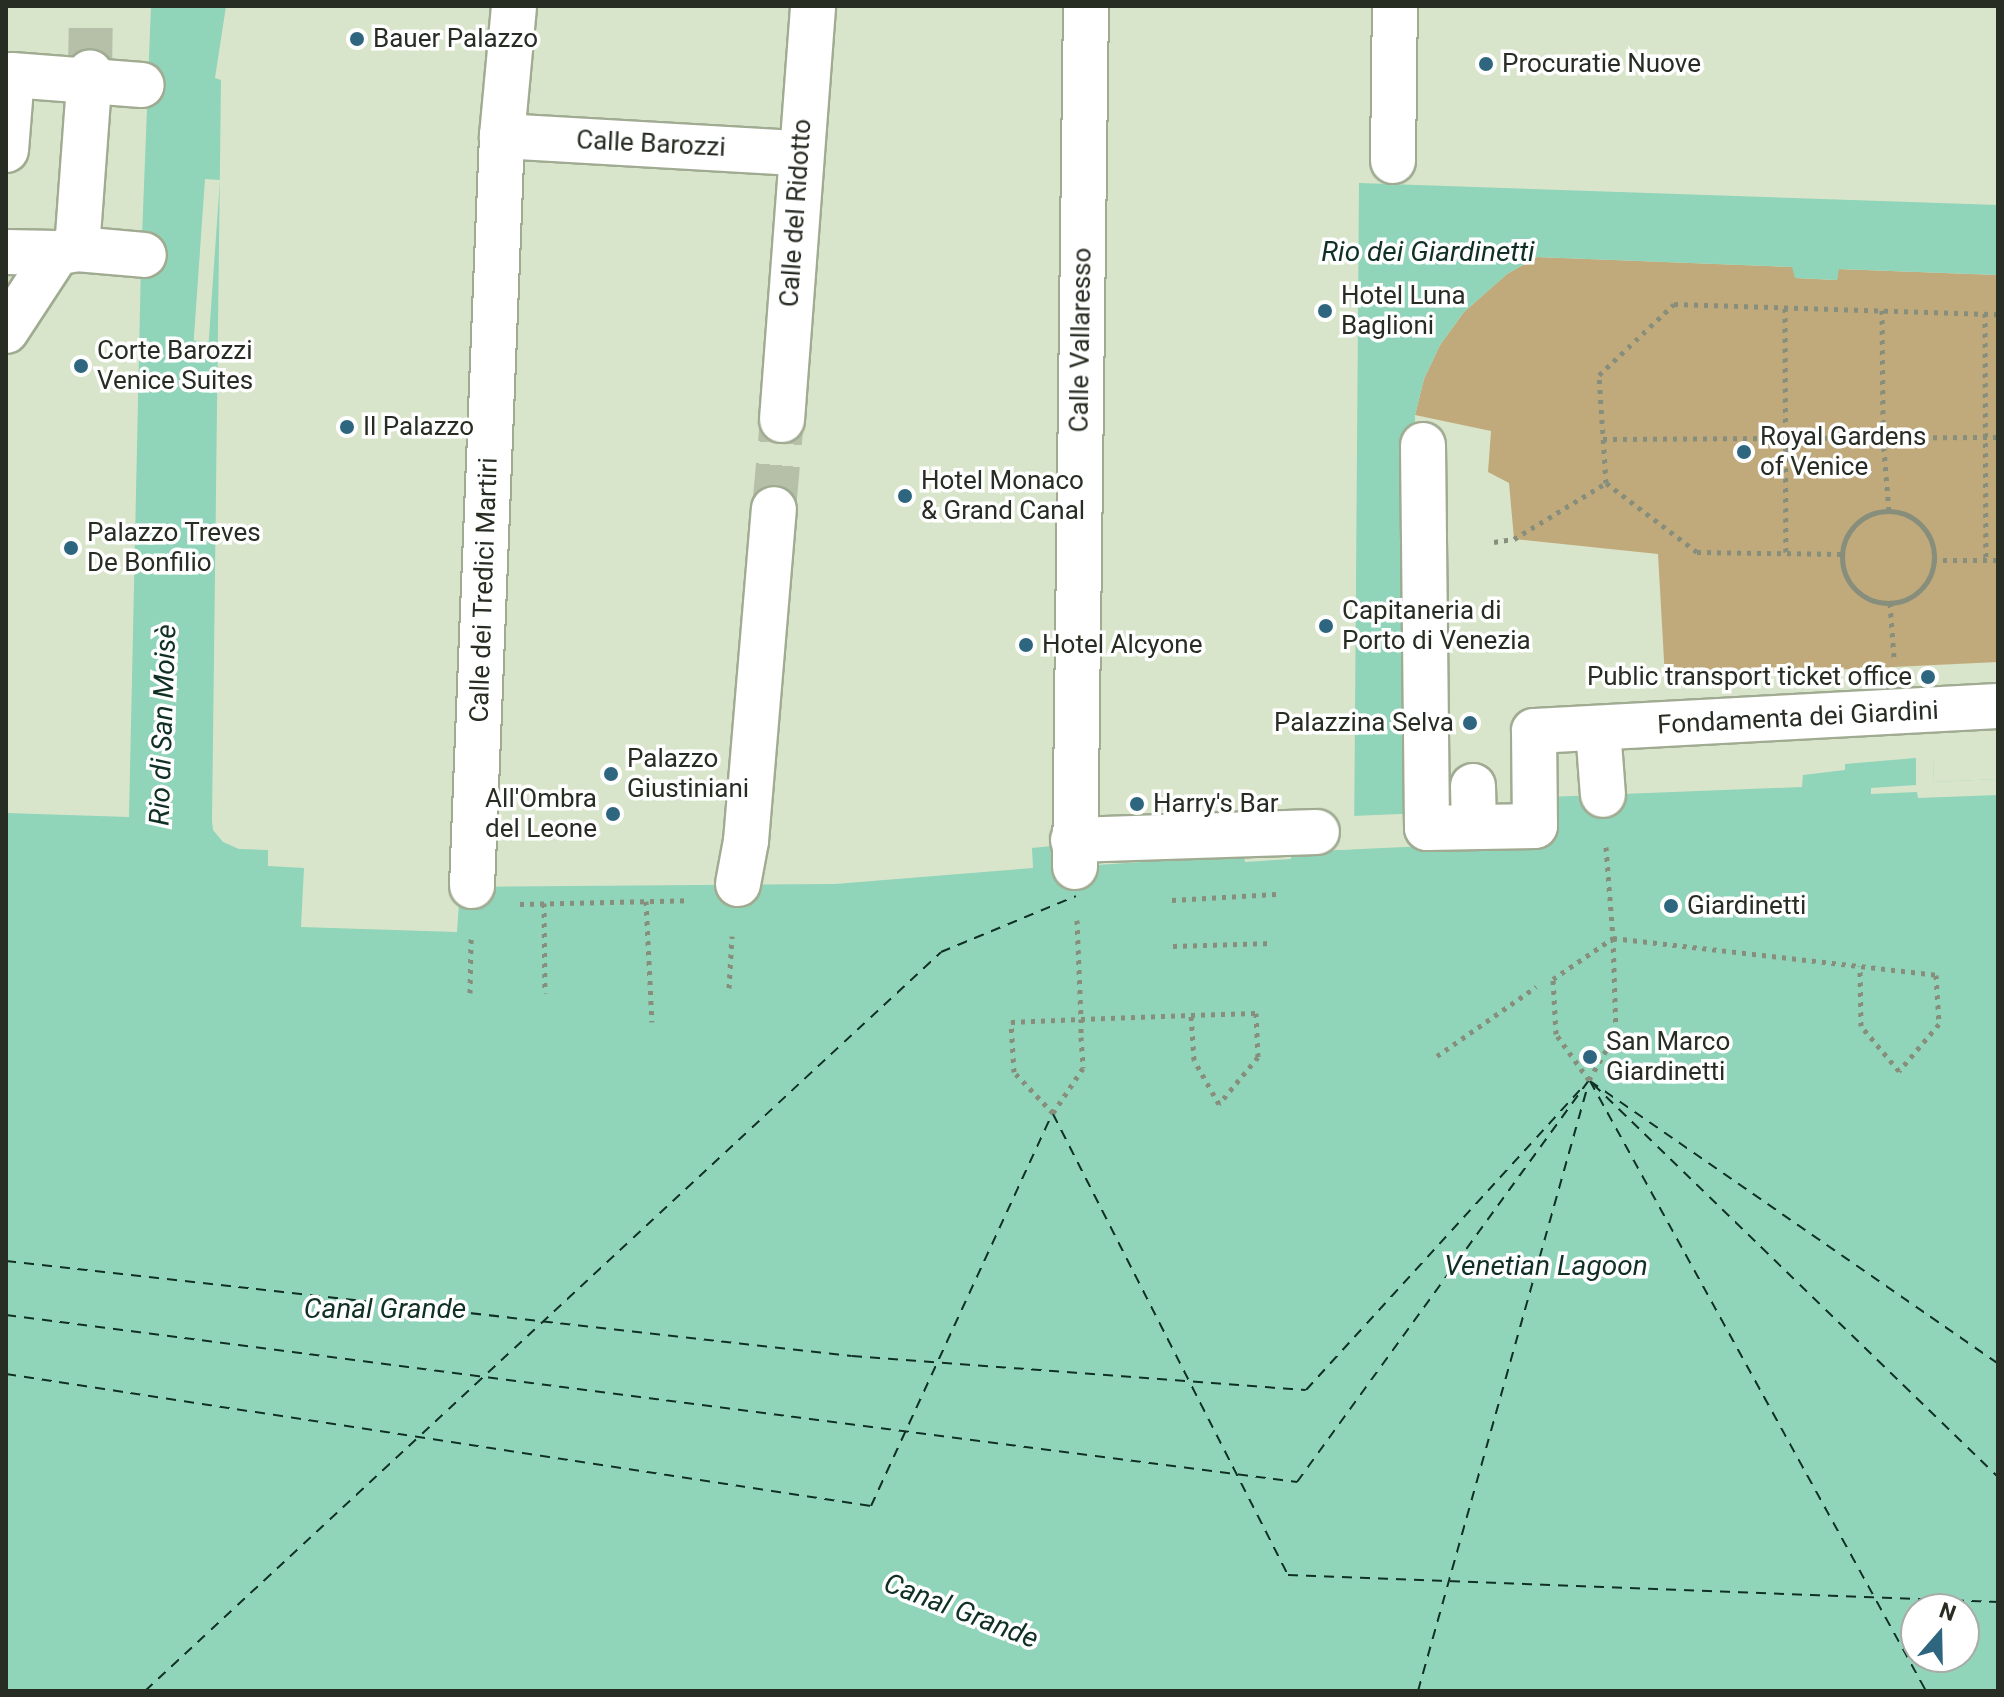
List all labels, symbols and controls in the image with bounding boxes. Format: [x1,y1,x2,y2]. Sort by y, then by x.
place label: Bauer Palazzo [373,23,538,55]
marker: Bauer Palazzo [348,30,366,48]
place label: Procuratie Nuove [1502,48,1701,80]
marker: Procuratie Nuove [1477,55,1495,73]
street label: Calle del Ridotto [774,118,818,308]
street label: Calle Barozzi [575,125,727,163]
water label: Rio dei Giardinetti [1321,235,1535,269]
street label: Calle Vallaresso [1064,247,1098,433]
place label: Hotel Luna Baglioni [1341,280,1466,342]
marker: Hotel Luna Baglioni [1316,302,1334,320]
place label: Corte Barozzi Venice Suites [97,335,253,396]
marker: Corte Barozzi Venice Suites [72,357,90,375]
place label: Il Palazzo [363,411,474,443]
marker: Il Palazzo [338,418,356,436]
place label: Royal Gardens of Venice [1760,421,1926,482]
marker: Royal Gardens of Venice [1735,443,1753,461]
street label: Calle dei Tredici Martiri [464,457,504,723]
place label: Hotel Monaco & Grand Canal [921,465,1085,526]
marker: Hotel Monaco & Grand Canal [896,487,914,505]
place label: Palazzo Treves De Bonfilio [87,517,261,578]
marker: Palazzo Treves De Bonfilio [62,539,80,557]
place label: Capitaneria di Porto di Venezia [1342,595,1531,656]
marker: Capitaneria di Porto di Venezia [1317,617,1335,635]
water label: Rio di San Moisè [143,624,183,826]
place label: Hotel Alcyone [1042,629,1202,661]
marker: Hotel Alcyone [1017,636,1035,654]
place label: Public transport ticket office [1587,661,1912,693]
marker: Public transport ticket office [1919,668,1937,686]
street label: Fondamenta dei Giardini [1656,695,1940,741]
place label: Palazzina Selva [1274,707,1454,739]
marker: Palazzina Selva [1461,714,1479,732]
place label: Palazzo Giustiniani [627,743,749,804]
marker: Palazzo Giustiniani [602,765,620,783]
place label: All'Ombra del Leone [485,783,597,844]
place label: Harry's Bar [1153,788,1279,820]
marker: Harry's Bar [1128,795,1146,813]
marker: All'Ombra del Leone [604,805,622,823]
place label: Giardinetti [1687,890,1806,922]
marker: Giardinetti [1662,897,1680,915]
place label: San Marco Giardinetti [1606,1026,1730,1088]
marker: San Marco Giardinetti [1581,1048,1599,1066]
water label: Venetian Lagoon [1444,1249,1648,1283]
water label: Canal Grande [304,1292,466,1326]
water label: Canal Grande [879,1566,1043,1656]
north arrow [1900,1593,1980,1673]
text: N [1936,1597,1959,1626]

